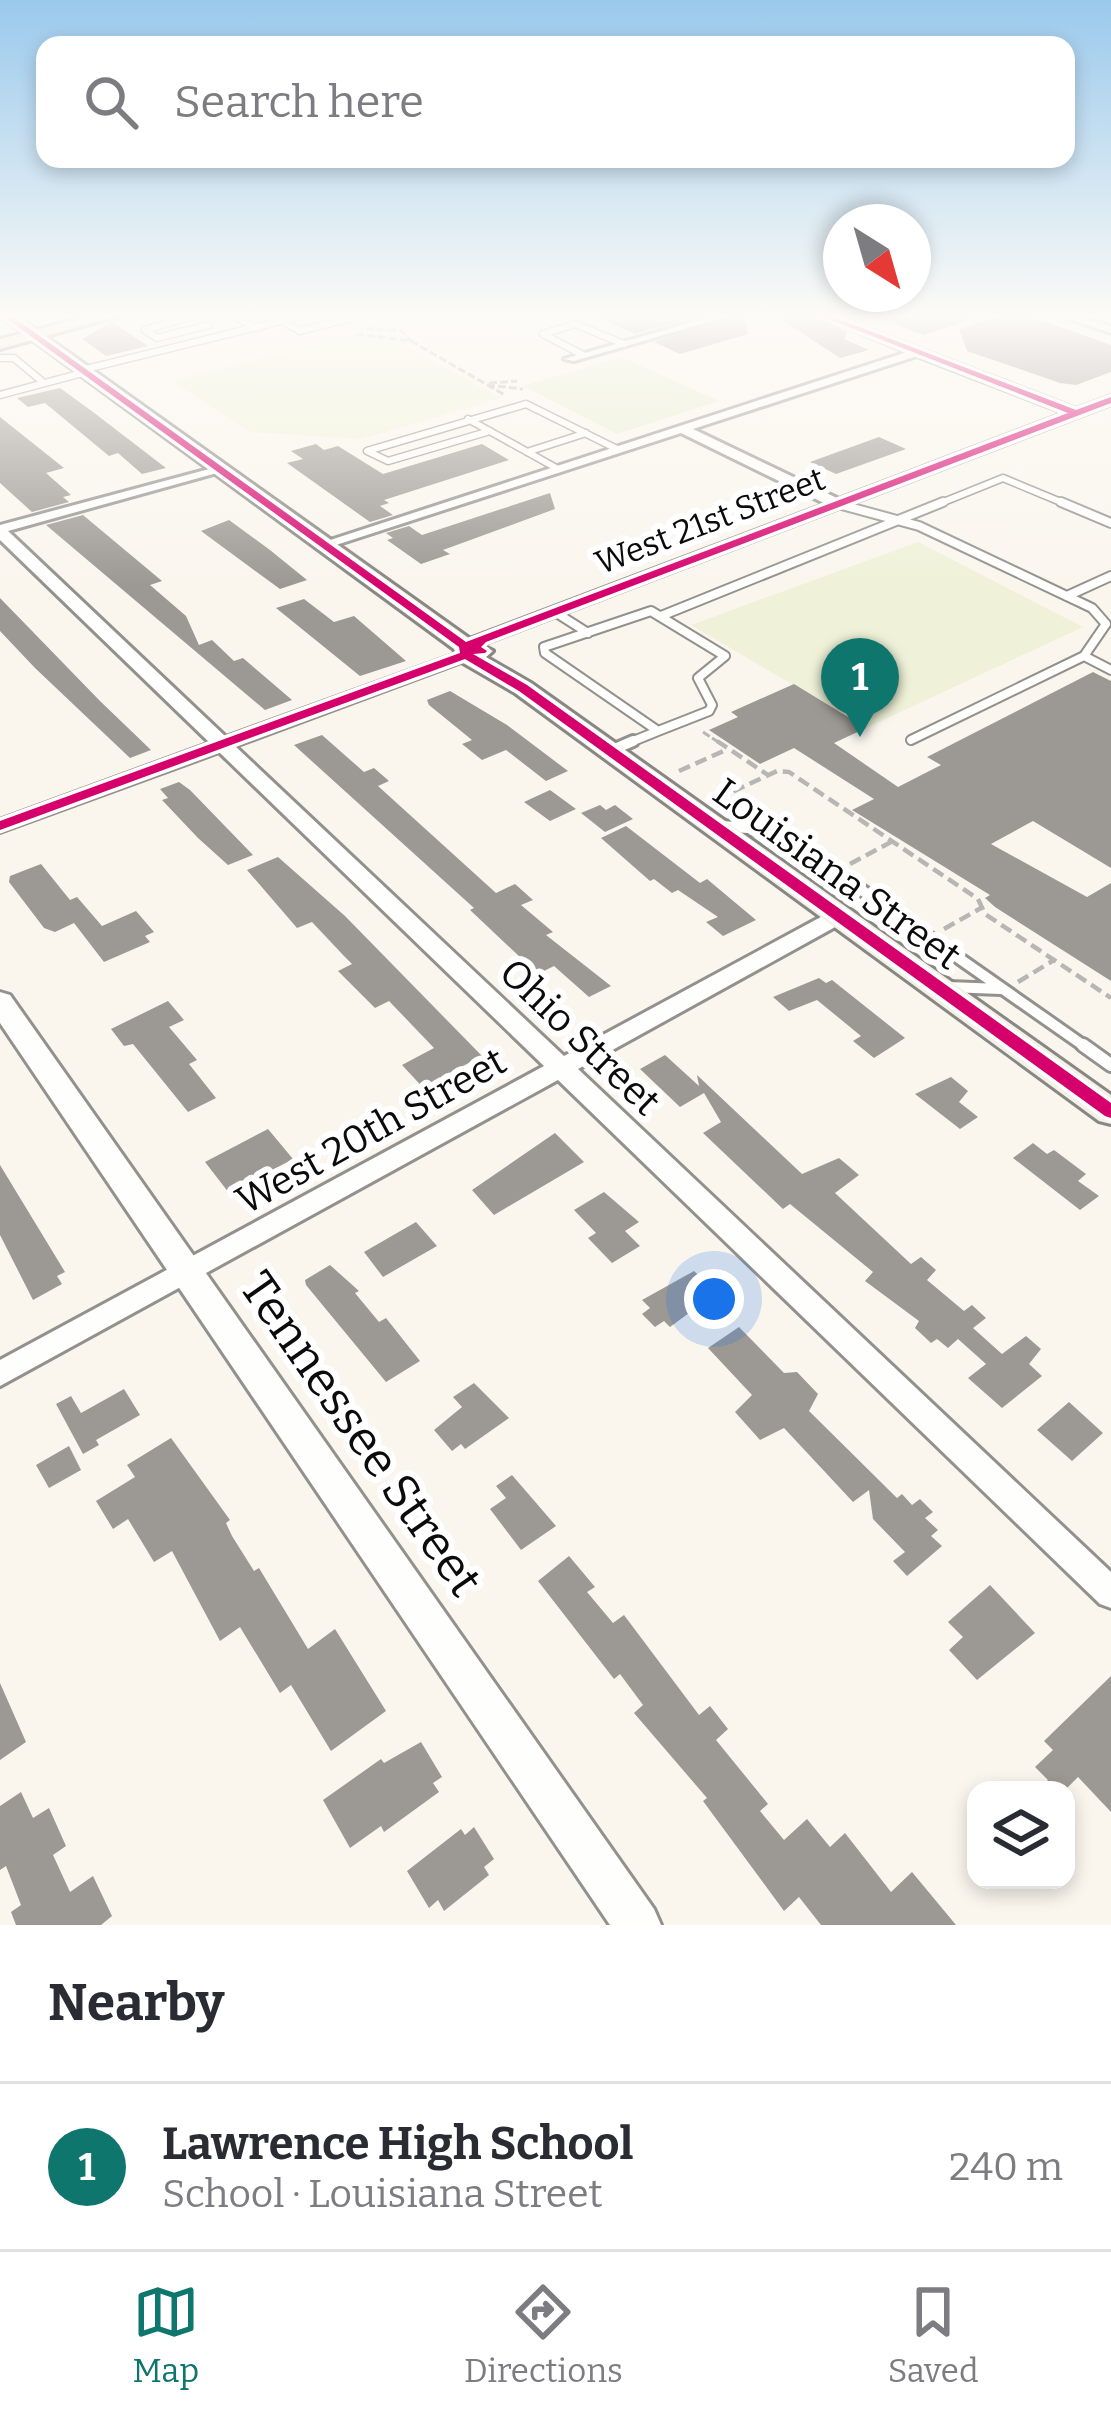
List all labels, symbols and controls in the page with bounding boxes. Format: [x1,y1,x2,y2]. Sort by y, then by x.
search box [36,36,1075,168]
icon: search [78,69,144,135]
text: Search here [174,75,424,129]
north arrow [823,204,931,312]
street label: West 21st Street [590,459,830,583]
pin: 1 [821,638,899,737]
street label: Louisiana Street [704,769,970,979]
street label: Ohio Street [490,949,670,1125]
street label: West 20th Street [228,1038,514,1224]
street label: Tennessee Street [228,1261,494,1607]
your location [684,1269,744,1329]
map controls [967,1781,1075,1889]
button: layers [967,1781,1075,1889]
text: Nearby [48,1972,224,2034]
text: Lawrence High School [162,2117,634,2171]
text: 1 [79,2144,95,2190]
text: 240 m [949,2144,1063,2190]
text: School · Louisiana Street [162,2171,603,2217]
tab: Map [133,2279,199,2391]
tab: Directions [464,2279,623,2391]
tab: Saved [888,2279,978,2391]

